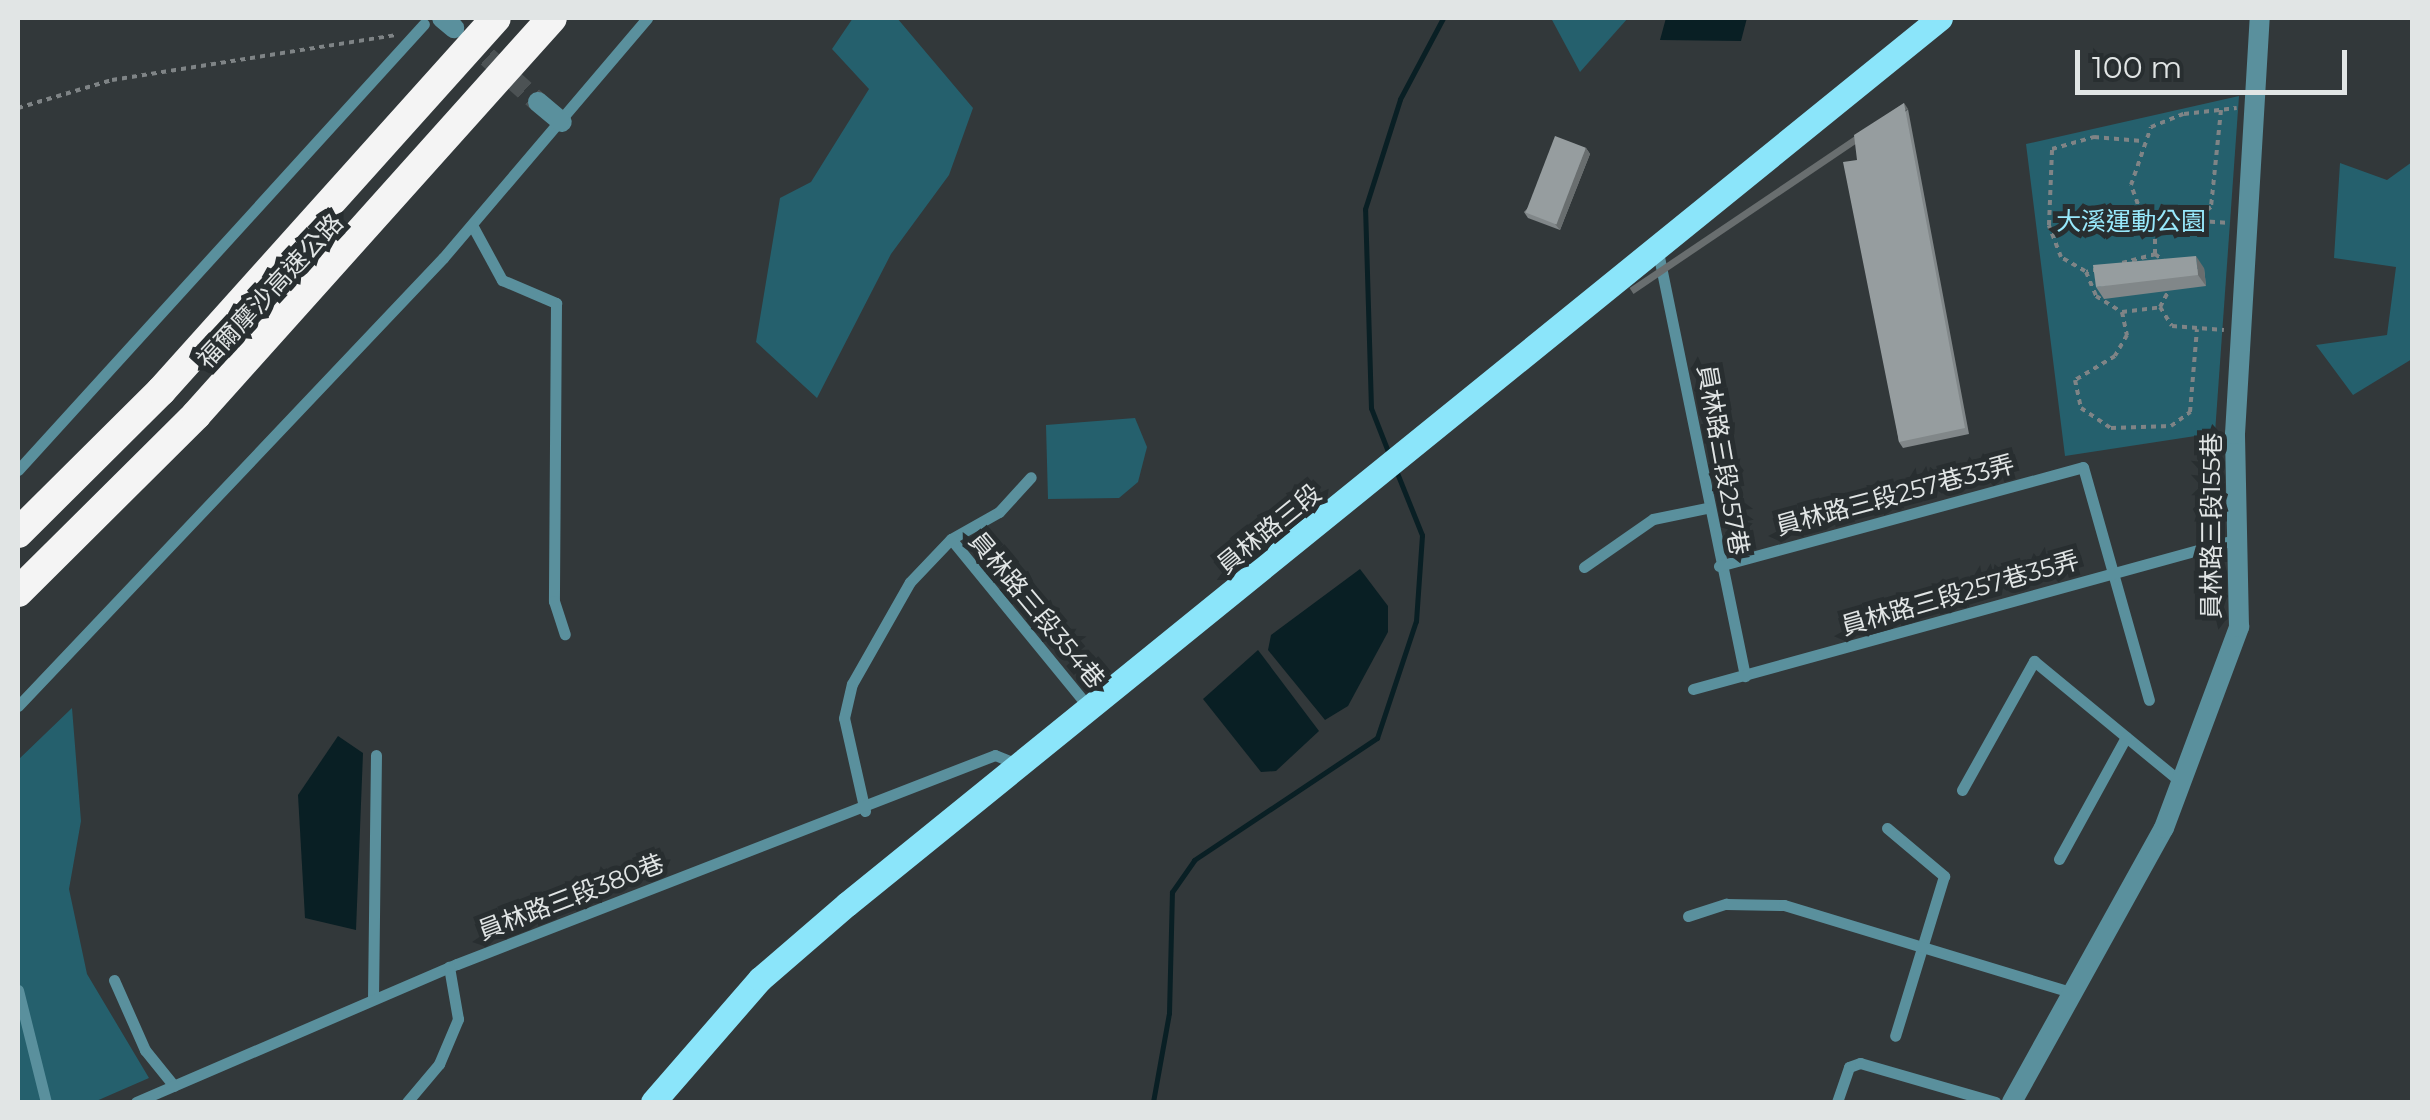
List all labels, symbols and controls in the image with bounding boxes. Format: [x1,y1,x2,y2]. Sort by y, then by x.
scale bar [2080,30,2352,92]
text: 100 m [2092,49,2182,86]
park label: 大溪運動公園 [2056,206,2206,236]
street label: 福爾摩沙高速公路 [191,208,349,374]
street label: 員林路三段257巷 [1691,362,1755,558]
street label: 員林路三段155巷 [2196,432,2226,620]
street label: 員林路三段257巷33弄 [1772,449,2018,541]
street label: 員林路三段 [1211,478,1327,580]
street label: 員林路三段354巷 [963,526,1111,694]
street label: 員林路三段257巷35弄 [1838,545,2082,641]
street label: 員林路三段380巷 [474,848,668,946]

